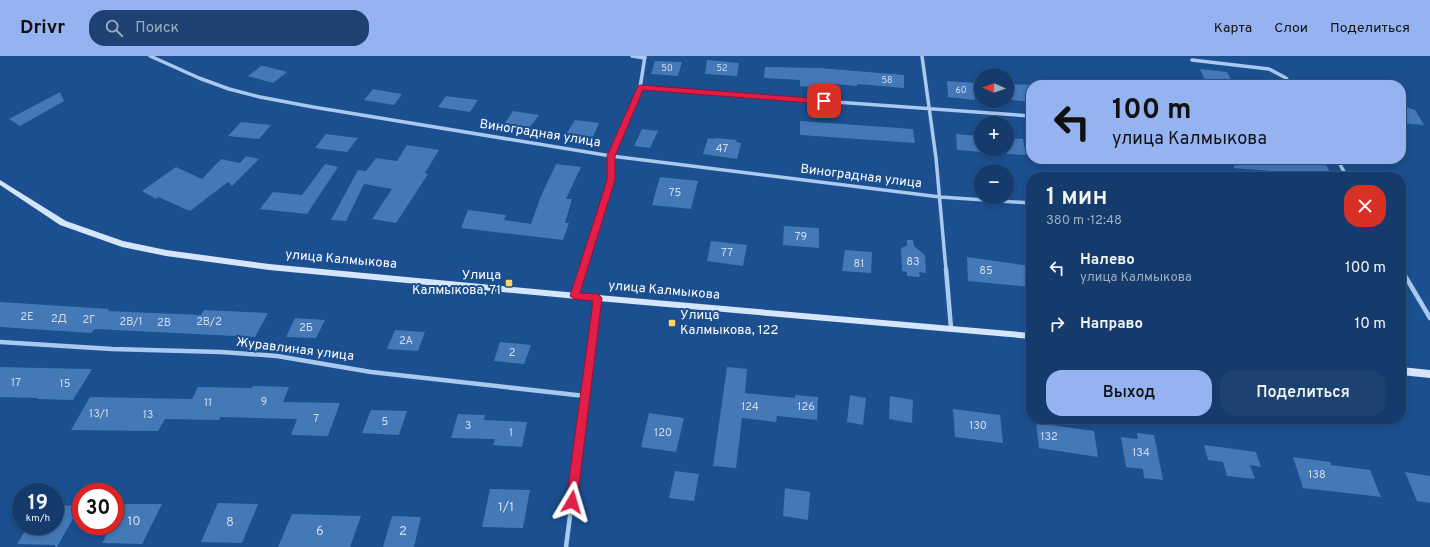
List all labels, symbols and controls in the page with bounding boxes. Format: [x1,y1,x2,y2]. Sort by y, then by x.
search box [89,10,369,46]
text: Drivr [20,16,65,40]
icon: search [103,17,125,39]
text: Поиск [135,19,179,38]
text: Карта [1214,20,1252,37]
text: Слои [1274,20,1308,37]
text: Поделиться [1330,20,1410,37]
house number: 50 [661,63,673,74]
house number: 52 [716,63,728,74]
north arrow [974,68,1014,108]
map controls [974,68,1014,204]
house number: 58 [881,75,893,86]
pin [807,84,841,118]
house number: 60 [955,85,967,96]
icon: arrive [813,90,835,112]
text: 100 m [1112,93,1192,129]
icon: left [1046,96,1098,148]
button: + [974,116,1014,156]
street label: Виноградная улица [478,117,602,151]
text: улица Калмыкова [1112,128,1267,151]
house number: 47 [716,142,728,156]
street label: Виноградная улица [799,162,923,192]
button: − [974,164,1014,204]
text: 1 мин [1046,183,1107,213]
button: close [1344,185,1386,227]
house number: 75 [669,186,681,200]
text: 380 m · 12:48 [1046,213,1122,229]
house number: 79 [795,230,807,244]
house number: 77 [721,246,733,260]
street label: улица Калмыкова [285,247,397,273]
text: Налево [1080,251,1135,270]
house number: 83 [906,255,920,269]
house number: 81 [854,257,864,271]
icon: left [1046,257,1068,279]
text: 100 m [1345,259,1386,278]
house number: 85 [979,264,993,278]
place label: Улица Калмыкова, 71 [412,268,501,299]
text: улица Калмыкова [1080,270,1192,286]
marker: Улица Калмыкова, 71 [504,278,514,288]
street label: улица Калмыкова [608,278,720,304]
place label: Улица Калмыкова, 122 [680,308,778,339]
house number: 2Е [20,310,34,324]
house number: 2Д [51,312,67,326]
house number: 2Г [82,313,96,327]
icon: right [1046,313,1068,335]
house number: 2В/1 [119,315,143,329]
house number: 2В/2 [196,315,222,329]
text: Направо [1080,315,1143,334]
text: 10 m [1355,315,1386,334]
house number: 2В [157,316,171,330]
marker: Улица Калмыкова, 122 [667,318,677,328]
house number: 2Б [299,321,313,335]
house number: 2А [399,334,413,348]
street label: Журавлиная улица [235,335,355,365]
house number: 2 [509,346,515,360]
button: Выход [1046,370,1212,416]
button: Поделиться [1220,370,1386,416]
house number: 17 [11,376,21,390]
house number: 15 [60,377,71,391]
house number: 9 [261,395,267,409]
house number: 11 [204,396,212,410]
house number: 124 [741,400,759,414]
house number: 126 [797,400,815,414]
house number: 13/1 [89,407,109,421]
house number: 13 [143,408,153,422]
house number: 7 [313,412,319,426]
house number: 5 [382,415,389,429]
house number: 3 [465,419,471,433]
house number: 130 [969,419,987,433]
house number: 1 [509,426,513,440]
house number: 120 [654,426,672,440]
house number: 132 [1040,430,1058,444]
house number: 134 [1132,446,1150,460]
house number: 138 [1308,468,1326,482]
position arrow [551,481,593,523]
speed limit sign: 30 [72,483,124,535]
text: 19 [28,491,48,517]
house number: 1/1 [498,500,514,516]
text: km/h [26,512,50,525]
house number: 10 [127,514,141,530]
house number: 8 [226,515,234,531]
house number: 6 [316,524,324,540]
house number: 2 [399,524,407,540]

